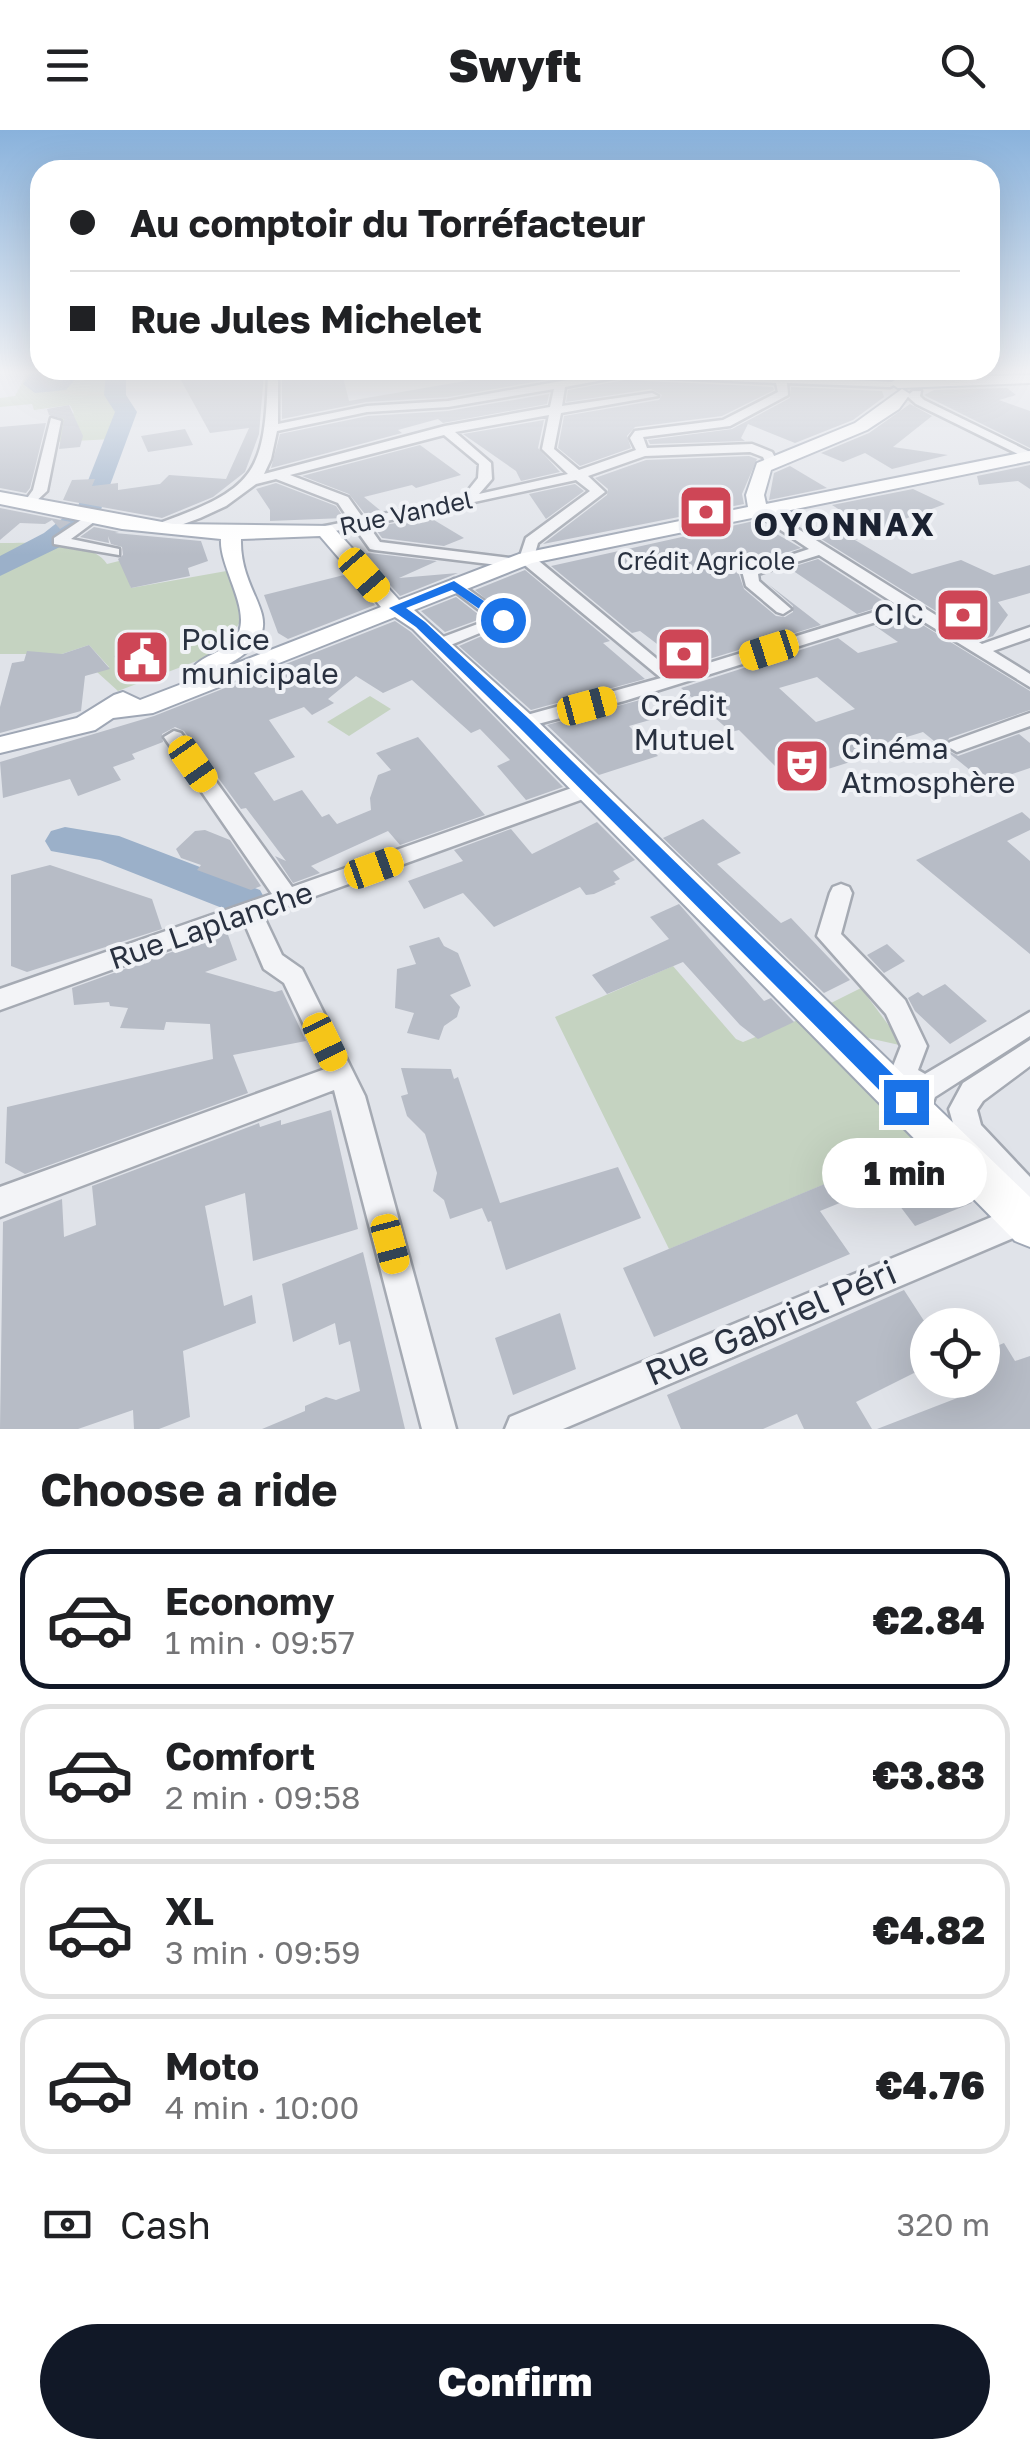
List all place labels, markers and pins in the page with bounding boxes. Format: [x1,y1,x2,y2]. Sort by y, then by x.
bank icon: Crédit Agricole [676,482,736,542]
place label: Crédit Agricole [617,545,795,576]
bank icon: CIC [933,585,993,645]
place label: CIC [874,596,924,632]
place label: Police municipale [181,621,339,691]
bank icon: Crédit Mutuel [654,624,714,684]
public building icon: Police municipale [112,627,172,687]
place label: Crédit Mutuel [633,687,735,757]
place label: Cinéma Atmosphère [841,730,1015,800]
theatre icon: Cinéma Atmosphère [772,736,832,796]

